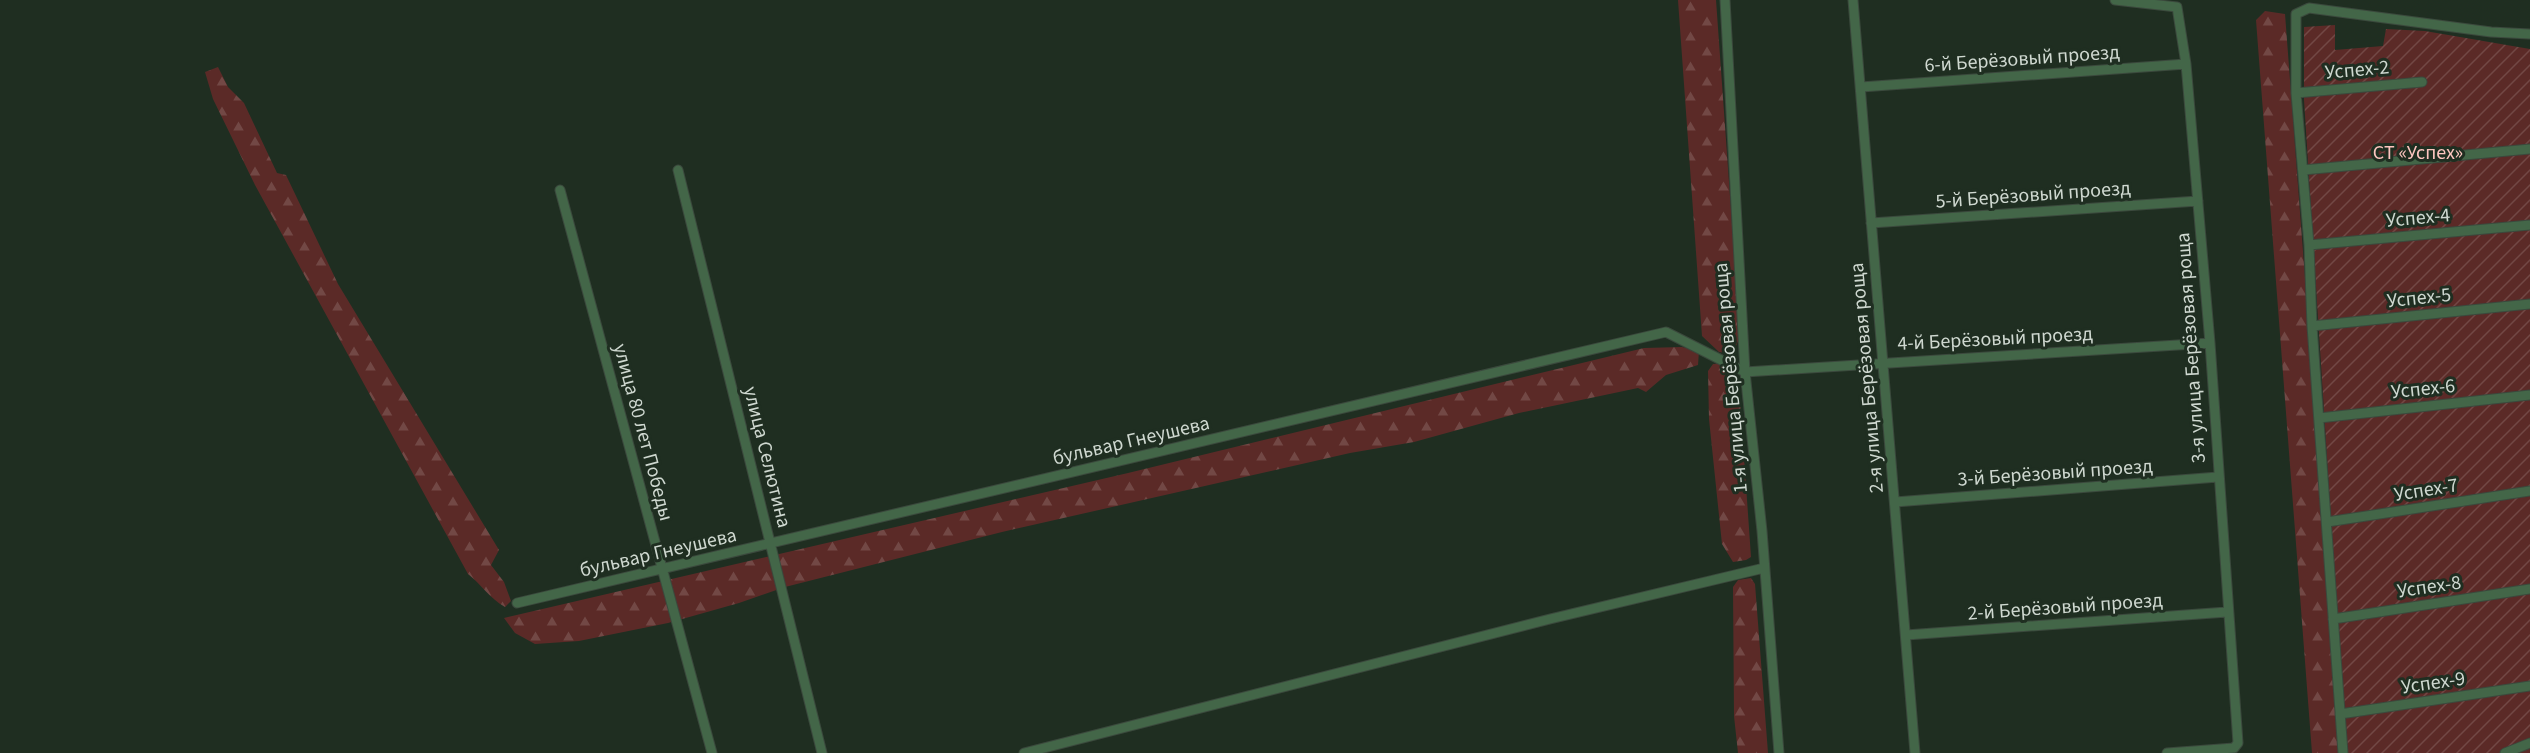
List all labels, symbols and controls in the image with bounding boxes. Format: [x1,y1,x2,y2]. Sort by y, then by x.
street label: 6-й Берёзовый проезд [1924,38,2121,80]
street label: Успех-2 [2324,53,2390,87]
park label: СТ «Успех» [2373,139,2463,167]
street label: 5-й Берёзовый проезд [1935,174,2132,216]
street label: Успех-4 [2385,201,2451,235]
street label: 3-я улица Берёзовая роща [2169,232,2213,464]
street label: 1-я улица Берёзовая роща [1707,262,1755,494]
street label: 2-я улица Берёзовая роща [1843,262,1891,494]
street label: Успех-5 [2386,281,2453,315]
street label: 4-й Берёзовый проезд [1897,320,2094,358]
street label: улица 80 лет Победы [606,340,680,524]
street label: Успех-6 [2390,372,2457,406]
street label: улица Селютина [736,384,798,531]
street label: бульвар Гнеушева [1050,409,1212,473]
street label: 3-й Берёзовый проезд [1957,452,2154,494]
street label: Успех-7 [2392,471,2460,509]
street label: бульвар Гнеушева [577,521,739,585]
street label: Успех-8 [2395,569,2463,605]
street label: 2-й Берёзовый проезд [1967,586,2164,628]
street label: Успех-9 [2399,665,2467,701]

